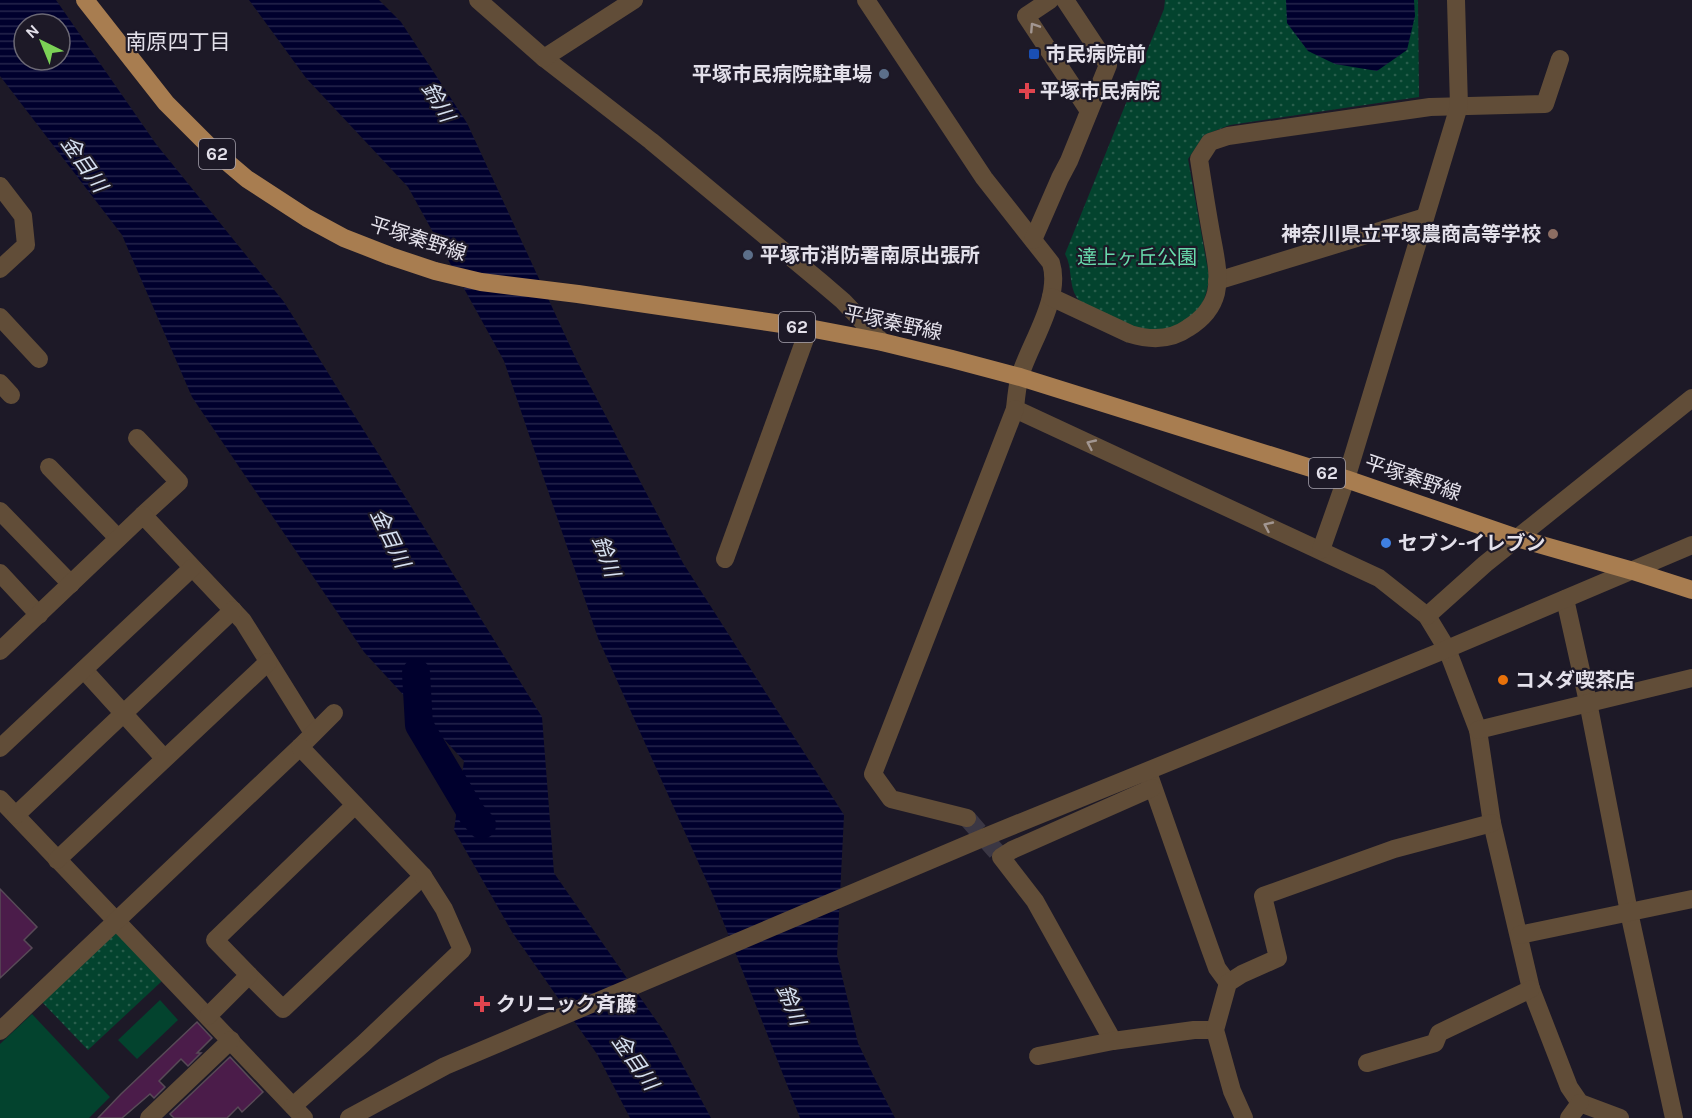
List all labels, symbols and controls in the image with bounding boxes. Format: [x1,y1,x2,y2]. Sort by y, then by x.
north arrow [12,12,72,72]
text: N [21,21,43,42]
one-way arrow [1030,23,1041,34]
district label: 南原四丁目 [126,30,231,54]
place label: 市民病院前 [1046,43,1146,66]
marker: 市民病院前 [1027,47,1041,61]
place label: 平塚市民病院駐車場 [692,63,872,86]
marker: 平塚市民病院駐車場 [877,67,891,81]
water label: 鈴川 [417,78,460,128]
place label: 平塚市民病院 [1040,80,1160,103]
marker: 平塚市民病院 [1018,82,1036,100]
water label: 金目川 [56,131,113,198]
road number: 62 [199,139,235,169]
street label: 平塚秦野線 [367,213,469,265]
place label: 神奈川県立平塚農商高等学校 [1281,223,1541,246]
marker: 神奈川県立平塚農商高等学校 [1546,227,1560,241]
place label: 平塚市消防署南原出張所 [760,244,980,267]
park label: 達上ヶ丘公園 [1077,246,1197,269]
marker: 平塚市消防署南原出張所 [741,248,755,262]
street label: 平塚秦野線 [842,301,944,345]
road number: 62 [779,312,815,342]
one-way arrow [1086,439,1097,451]
street label: 平塚秦野線 [1362,451,1464,505]
road number: 62 [1309,458,1345,488]
water label: 金目川 [365,504,415,573]
one-way arrow [1263,521,1274,533]
water label: 鈴川 [588,532,625,582]
place label: セブン-イレブン [1398,532,1545,555]
marker: セブン-イレブン [1379,536,1393,550]
place label: コメダ喫茶店 [1515,669,1635,692]
marker: コメダ喫茶店 [1496,673,1510,687]
water label: 鈴川 [772,981,811,1031]
place label: クリニック斉藤 [496,993,636,1016]
marker: クリニック斉藤 [473,995,491,1013]
water label: 金目川 [607,1029,664,1096]

